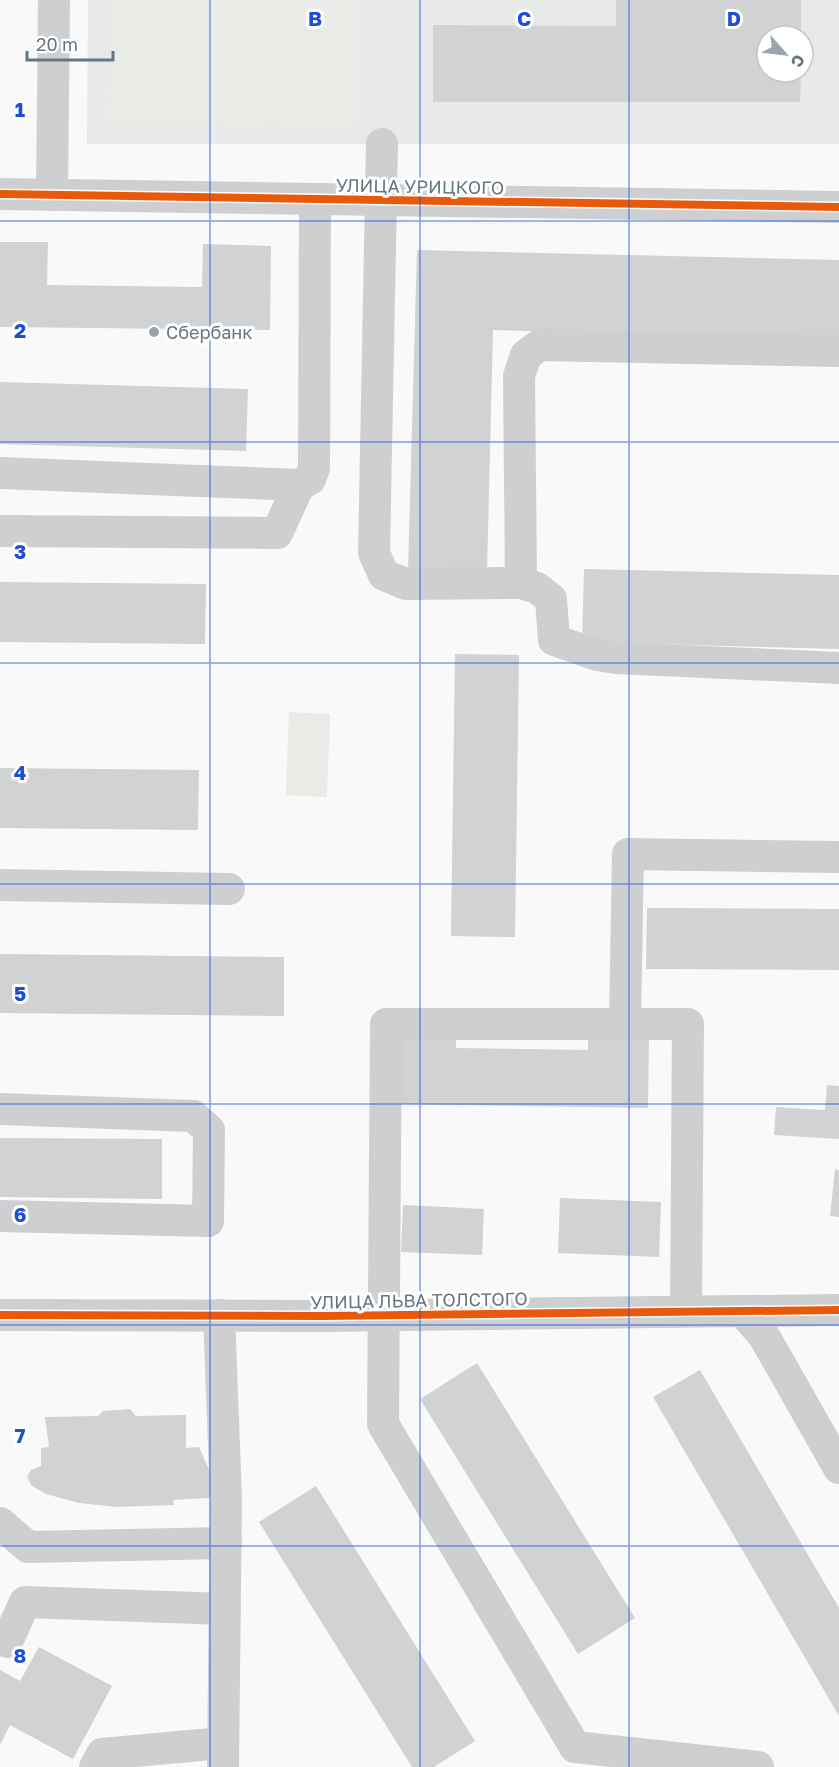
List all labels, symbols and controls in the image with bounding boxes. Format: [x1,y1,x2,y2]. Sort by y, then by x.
text: B [308,6,322,30]
text: C [517,6,531,30]
text: D [727,6,741,30]
scale bar [27,24,112,62]
north arrow [755,24,815,84]
text: 20 m [36,33,78,55]
text: С [787,51,810,71]
text: 1 [15,97,25,121]
street label: УЛИЦА УРИЦКОГО [336,174,504,198]
text: 2 [14,318,26,342]
place label: Сбербанк [166,321,253,343]
marker: Сбербанк [147,325,161,339]
text: 3 [14,539,26,563]
text: 4 [14,760,26,784]
text: 5 [14,981,26,1005]
text: 6 [14,1202,26,1226]
street label: УЛИЦА ЛЬВА ТОЛСТОГО [310,1287,528,1313]
text: 7 [15,1423,26,1447]
text: 8 [14,1643,26,1667]

